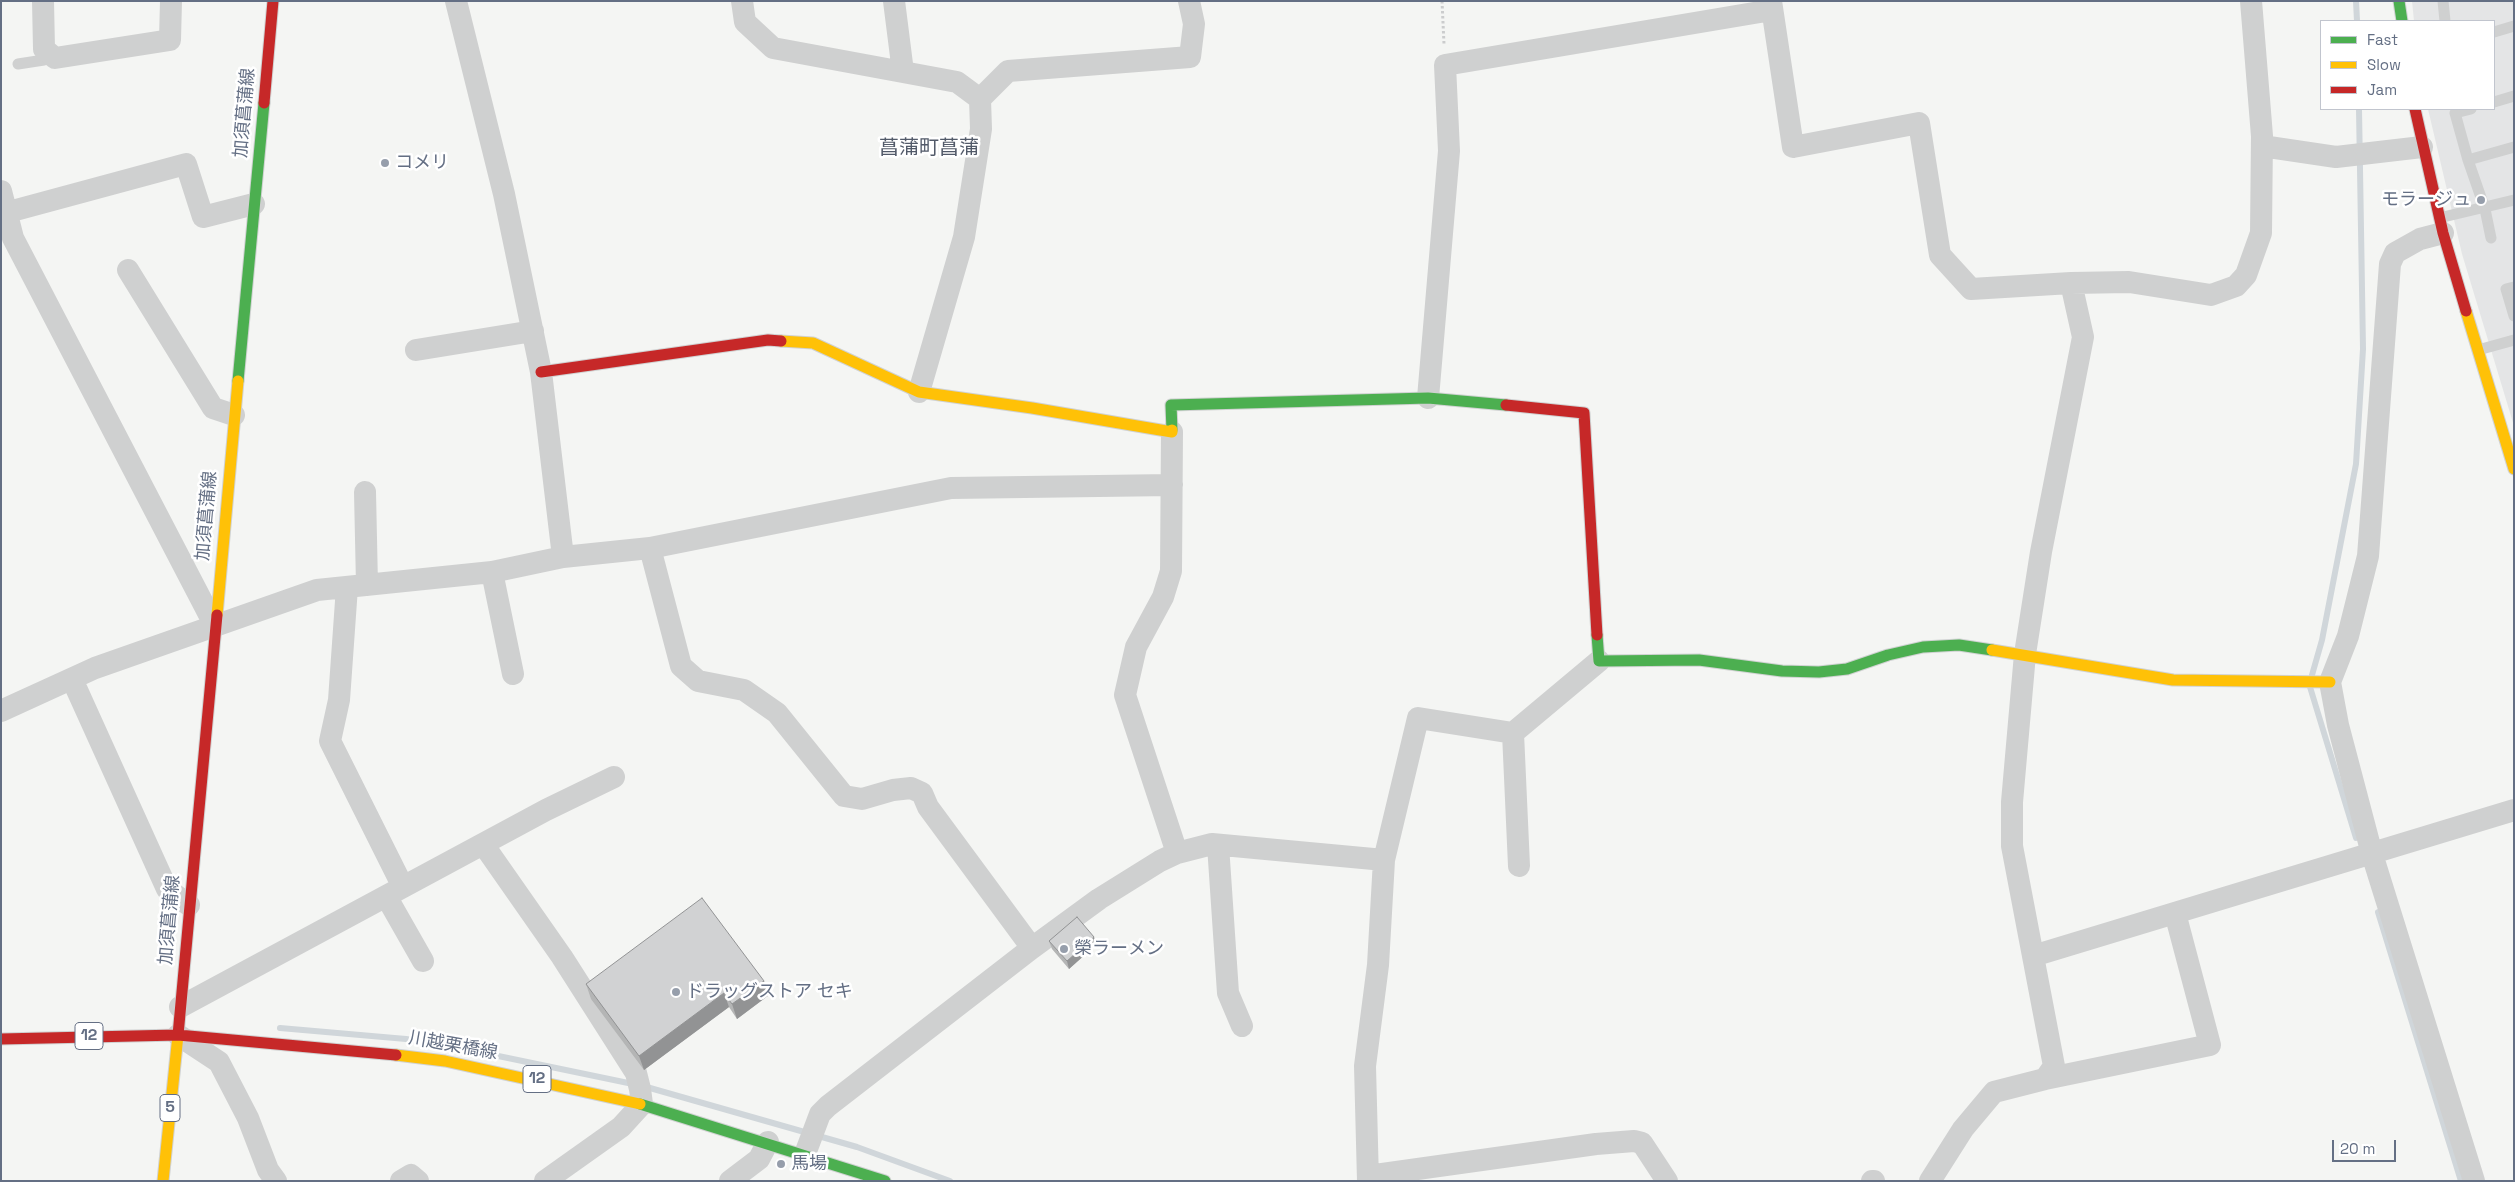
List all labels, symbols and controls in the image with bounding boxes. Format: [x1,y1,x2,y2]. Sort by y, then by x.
legend [2320,20,2495,110]
text: Fast [2367,30,2398,49]
text: Slow [2367,55,2401,74]
street label: 加須菖蒲線 [230,67,260,159]
text: Jam [2367,80,2397,99]
district label: 菖蒲町菖蒲 [879,137,979,161]
place label: コメリ [395,152,449,174]
marker: コメリ [379,157,391,169]
place label: モラージュ [2381,189,2471,211]
marker: モラージュ [2475,194,2487,206]
street label: 加須菖蒲線 [192,470,222,562]
street label: 加須菖蒲線 [155,874,185,966]
place label: 榮ラーメン [1074,938,1164,960]
marker: 榮ラーメン [1058,943,1070,955]
place label: ドラッグストア セキ [686,981,853,1003]
marker: ドラッグストア セキ [670,986,682,998]
road number: 12 [75,1022,103,1050]
street label: 川越栗橋線 [407,1028,499,1064]
road number: 12 [523,1066,551,1092]
road number: 5 [160,1094,180,1122]
scale bar [2335,1130,2399,1162]
text: 20 m [2340,1139,2375,1158]
place label: 馬場 [791,1153,827,1175]
marker: 馬場 [775,1158,787,1170]

